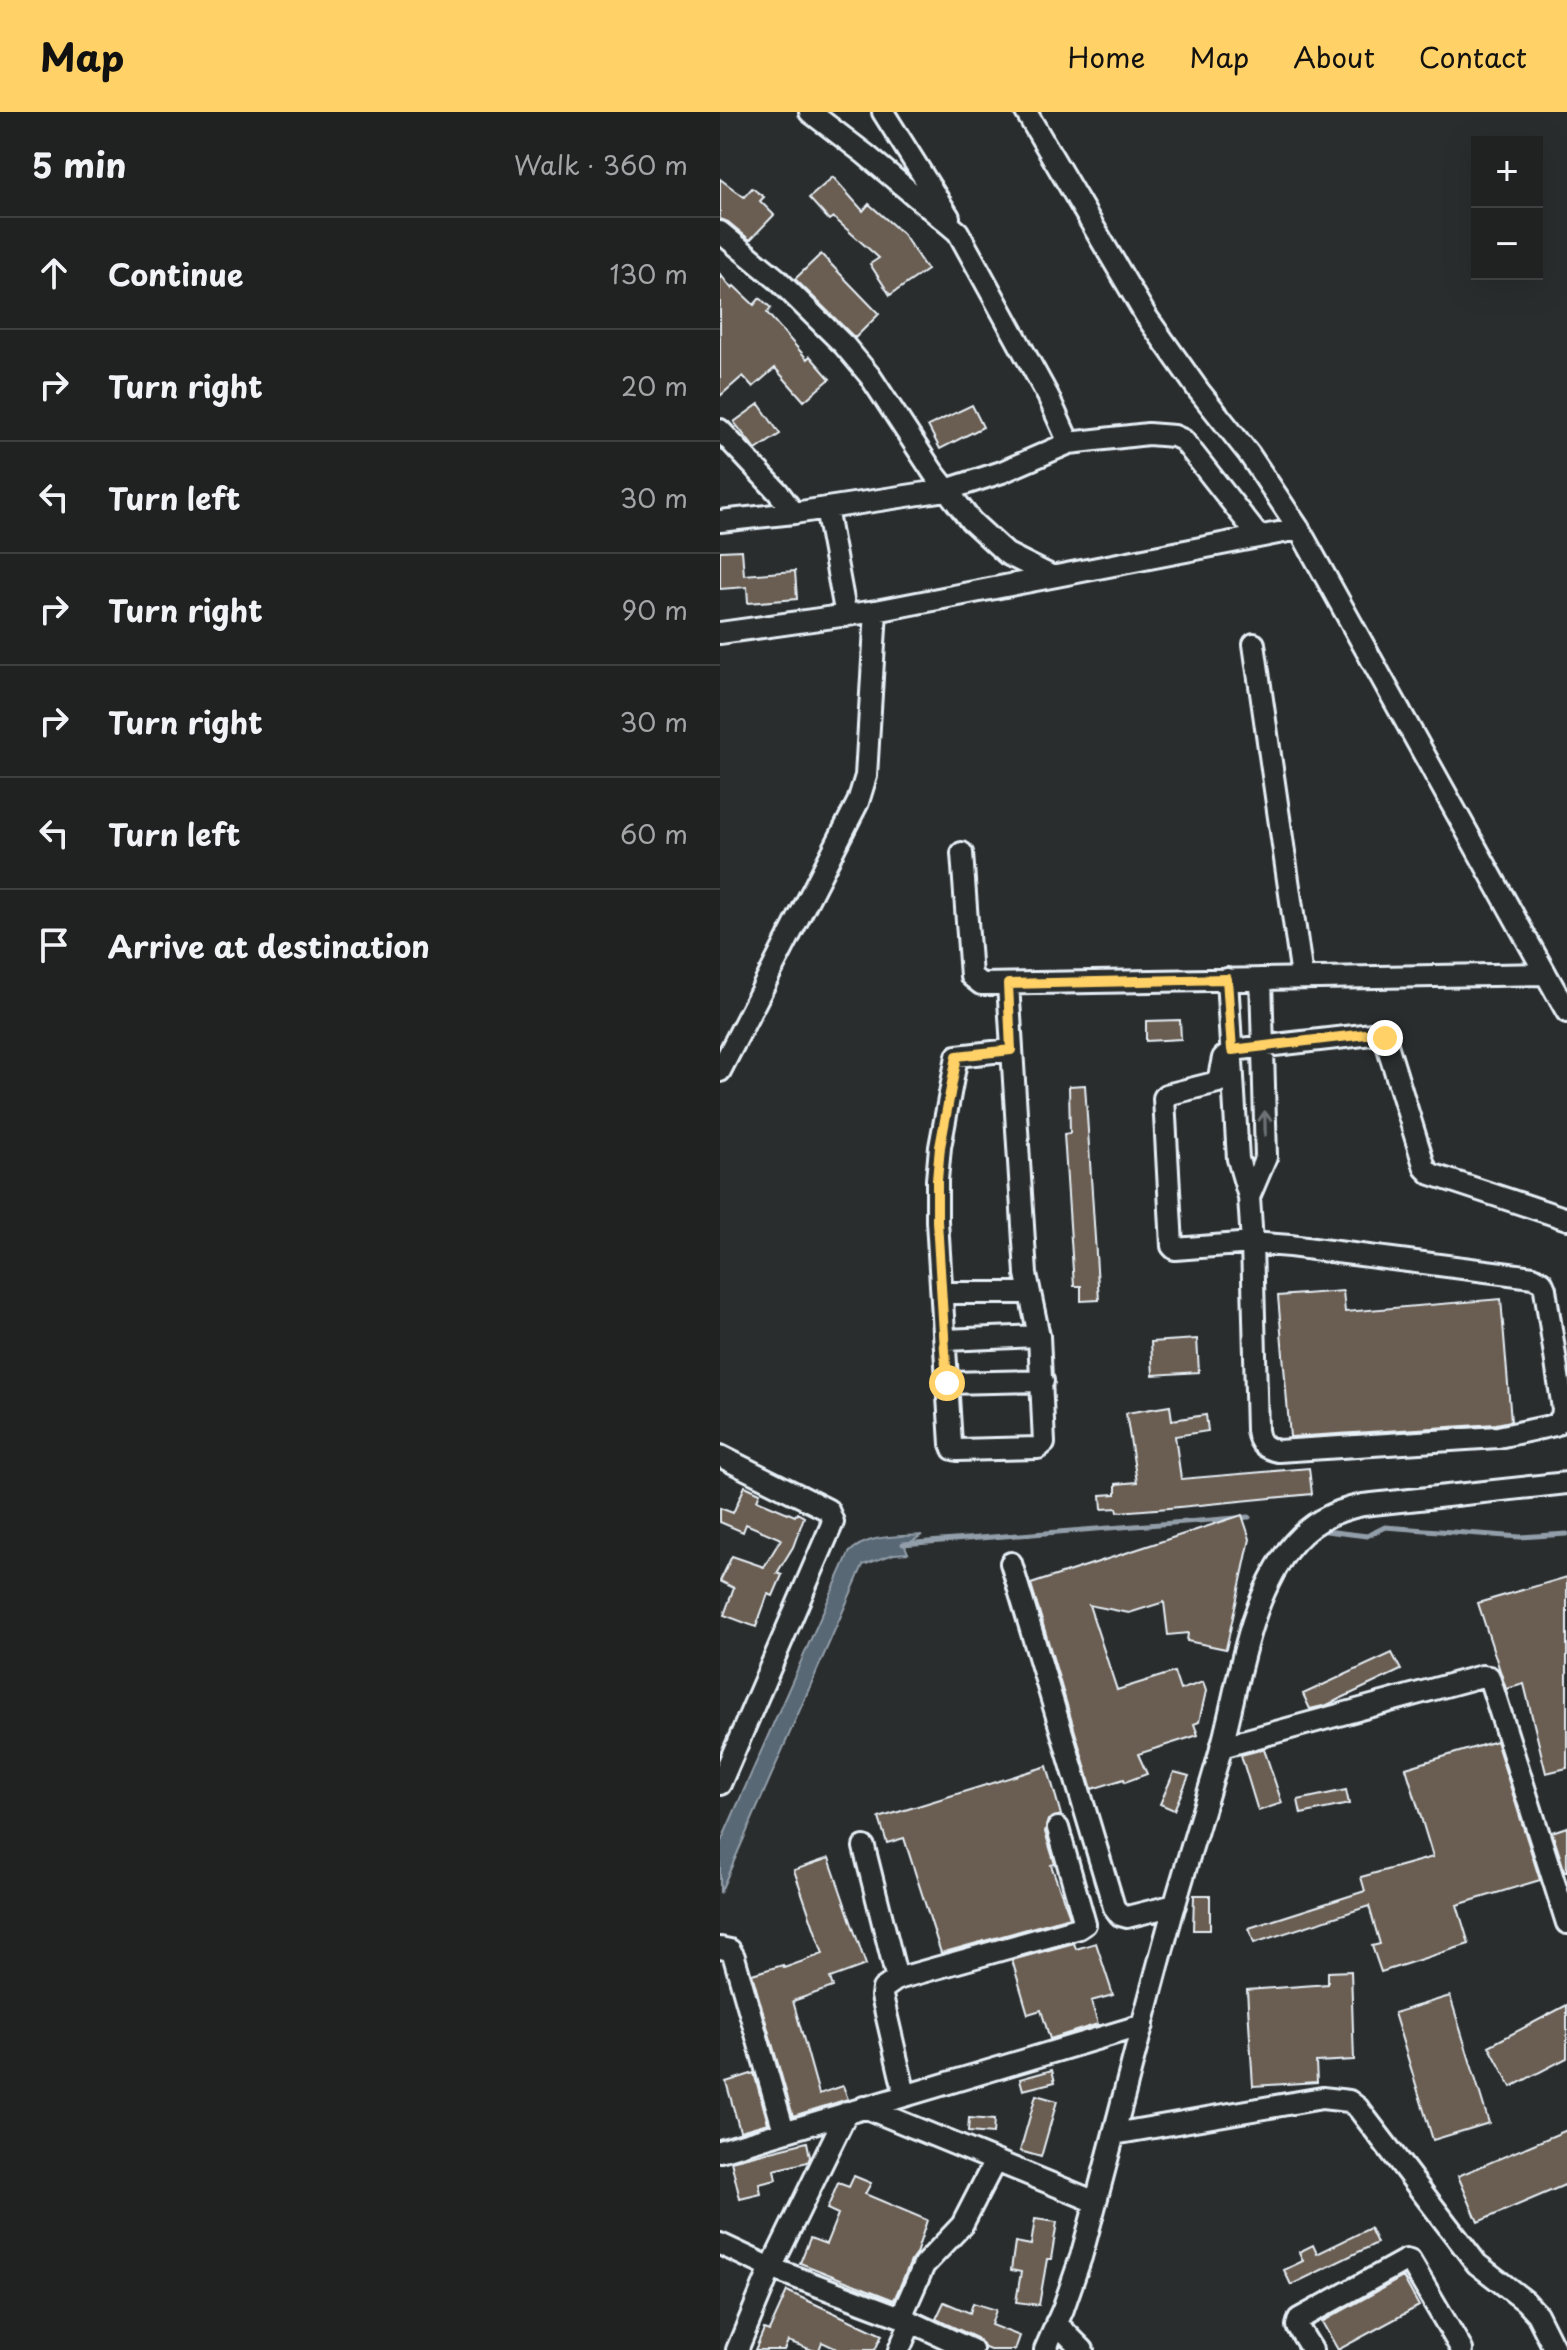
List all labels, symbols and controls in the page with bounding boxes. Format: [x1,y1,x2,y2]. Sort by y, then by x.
text: Map [40,28,124,85]
text: Home [1067,35,1145,78]
text: Map [1189,35,1249,78]
text: About [1293,35,1375,78]
text: Contact [1419,35,1527,78]
map controls [1471,136,1543,280]
button: + [1471,136,1543,208]
text: 5 min [32,138,126,190]
text: Walk · 360 m [514,145,688,184]
button: − [1471,208,1543,280]
icon: ahead [32,251,76,295]
text: Continue [108,251,243,296]
text: 130 m [609,254,688,293]
icon: right [32,363,76,407]
text: Turn right [108,363,263,408]
text: 20 m [621,366,688,405]
icon: left [32,475,76,519]
text: Turn left [108,475,240,520]
text: 30 m [620,478,688,517]
icon: right [32,587,76,631]
text: Turn right [108,587,263,632]
text: 90 m [621,590,688,629]
icon: right [32,699,76,743]
text: Turn right [108,699,263,744]
text: 30 m [620,702,688,741]
icon: left [32,811,76,855]
text: Turn left [108,811,240,856]
text: 60 m [620,814,688,853]
icon: arrive [32,923,76,967]
text: Arrive at destination [108,923,430,968]
route end [1367,1020,1403,1056]
one-way arrow [1257,1110,1273,1137]
route start [929,1365,965,1401]

